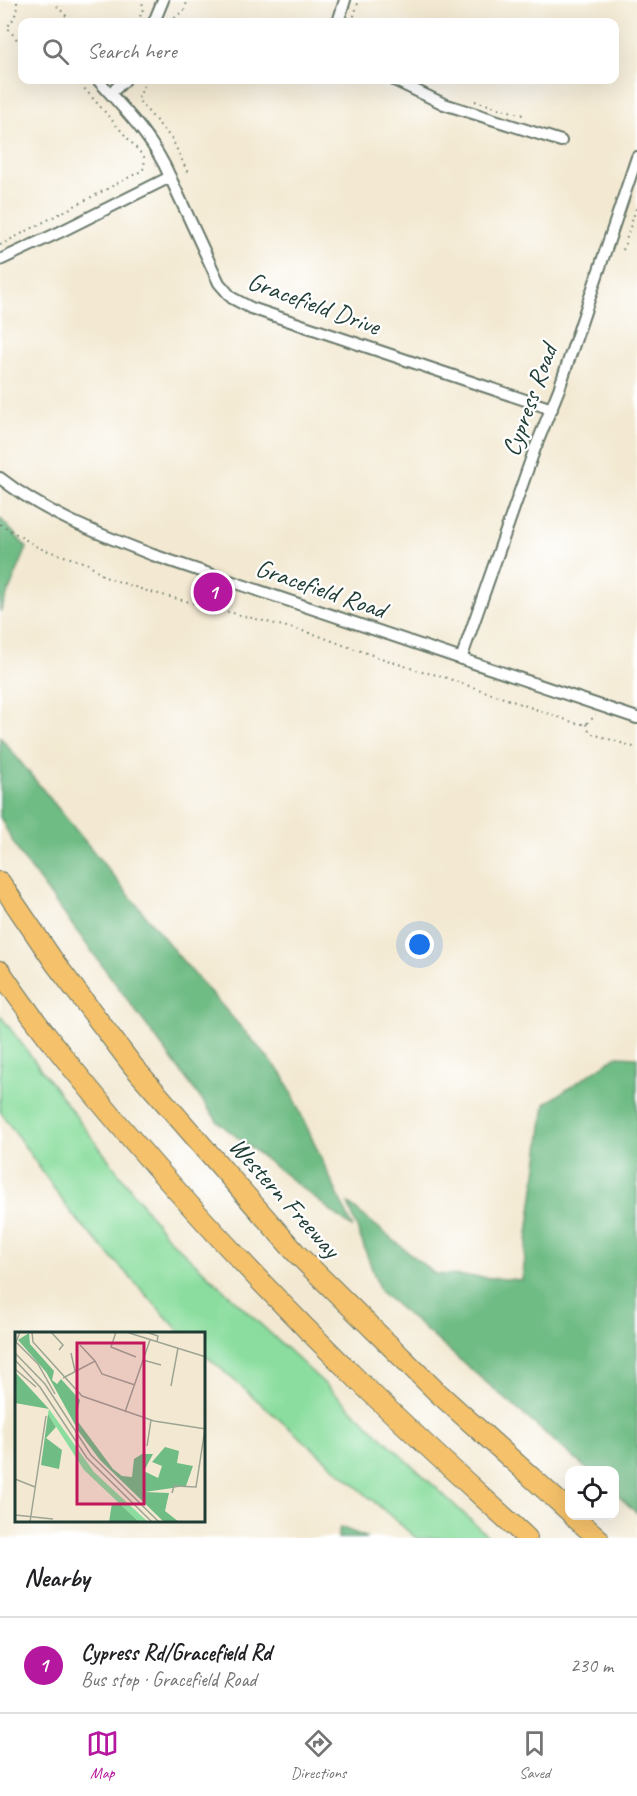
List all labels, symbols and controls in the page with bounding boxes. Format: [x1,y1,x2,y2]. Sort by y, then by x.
search box [18,18,619,84]
icon: search [39,35,72,68]
text: Search here [87,37,177,65]
street label: Gracefield Drive [243,264,386,343]
street label: Cypress Road [494,336,566,461]
street label: Gracefield Road [251,551,394,627]
pin: 1 [194,570,232,614]
your location [405,930,434,959]
street label: Western Freeway [222,1130,349,1266]
inset map [15,1332,206,1523]
map controls [565,1466,619,1520]
button: locate [565,1466,619,1520]
text: Nearby [24,1561,89,1594]
text: Cypress Rd/Gracefield Rd [81,1639,271,1667]
text: 1 [39,1653,48,1678]
text: 230 m [570,1653,613,1678]
text: Bus stop · Gracefield Road [81,1667,256,1692]
tab: Map [86,1727,119,1783]
tab: Directions [291,1727,346,1783]
tab: Saved [518,1727,551,1783]

